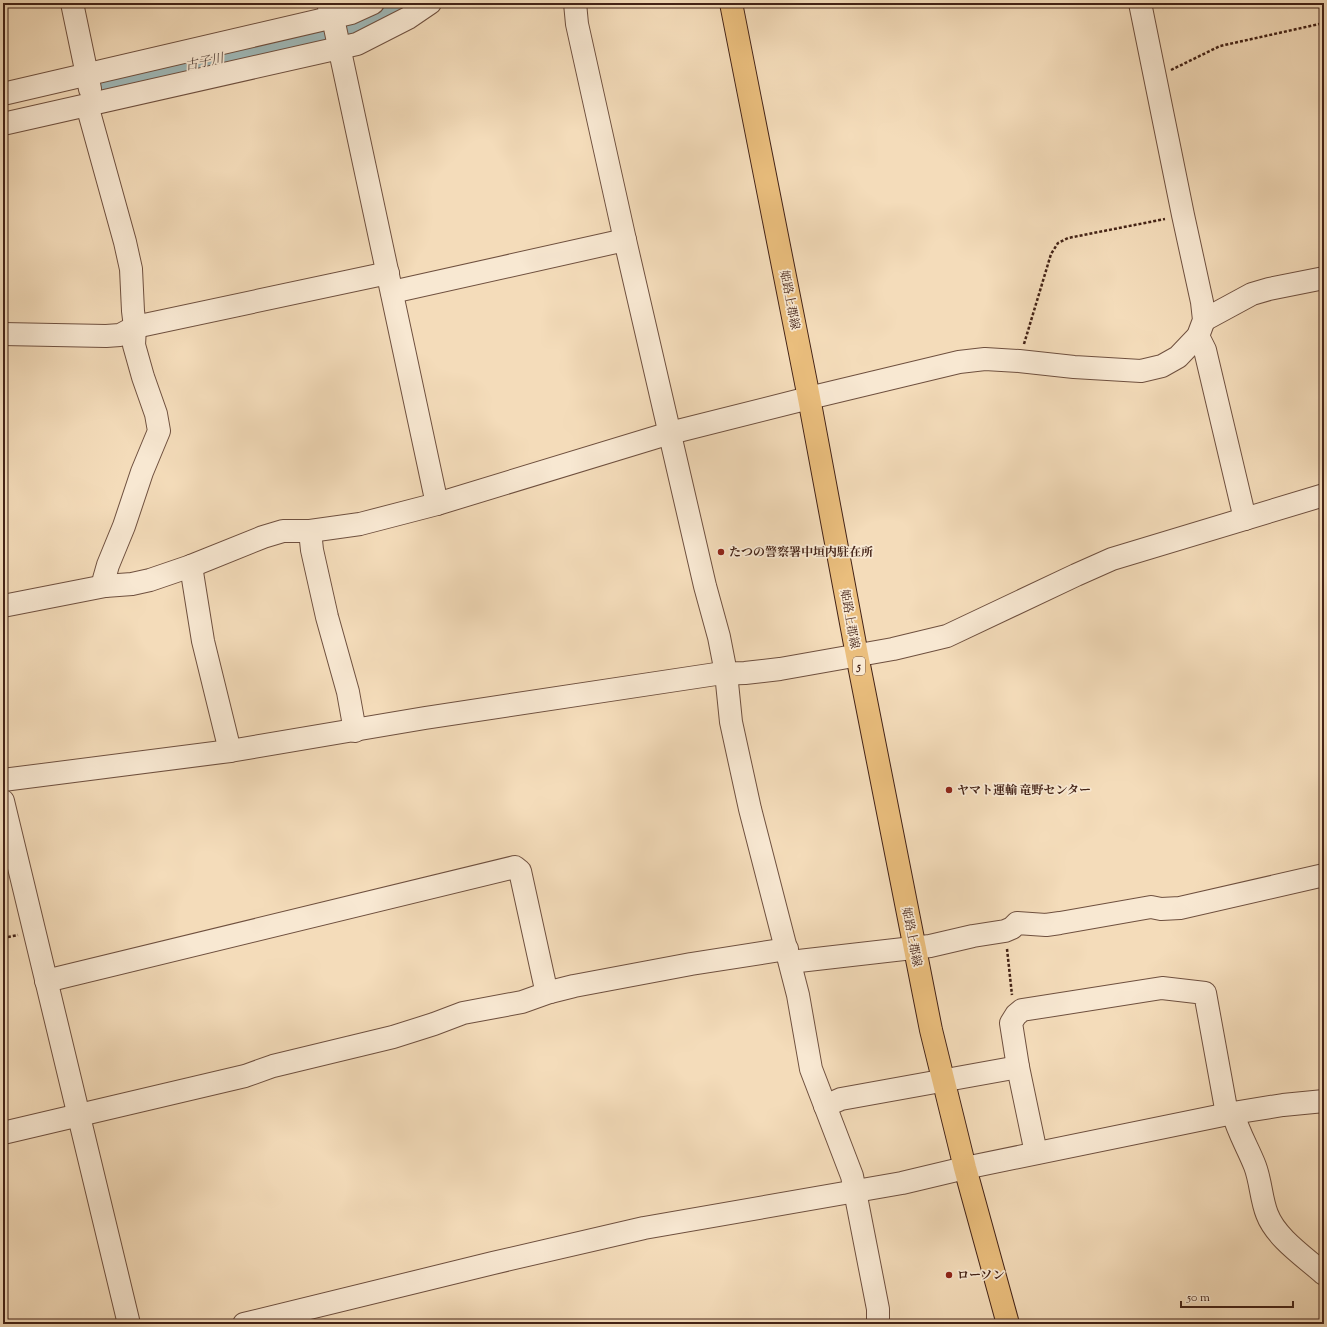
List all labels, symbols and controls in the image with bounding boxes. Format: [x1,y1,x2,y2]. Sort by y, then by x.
water label: 古子川 [183,50,227,76]
street label: 姫路上郡線 [774,269,804,331]
place label: たつの警察署中垣内駐在所 [729,544,873,562]
marker: たつの警察署中垣内駐在所 [716,547,726,557]
street label: 姫路上郡線 [835,588,863,650]
road number: 5 [853,657,865,675]
place label: ヤマト運輸 竜野センター [957,782,1091,800]
marker: ヤマト運輸 竜野センター [944,785,954,795]
street label: 姫路上郡線 [896,906,926,968]
place label: ローソン [957,1267,1005,1285]
marker: ローソン [944,1270,954,1280]
scale bar [1181,1283,1293,1309]
text: 50 m [1186,1289,1210,1307]

